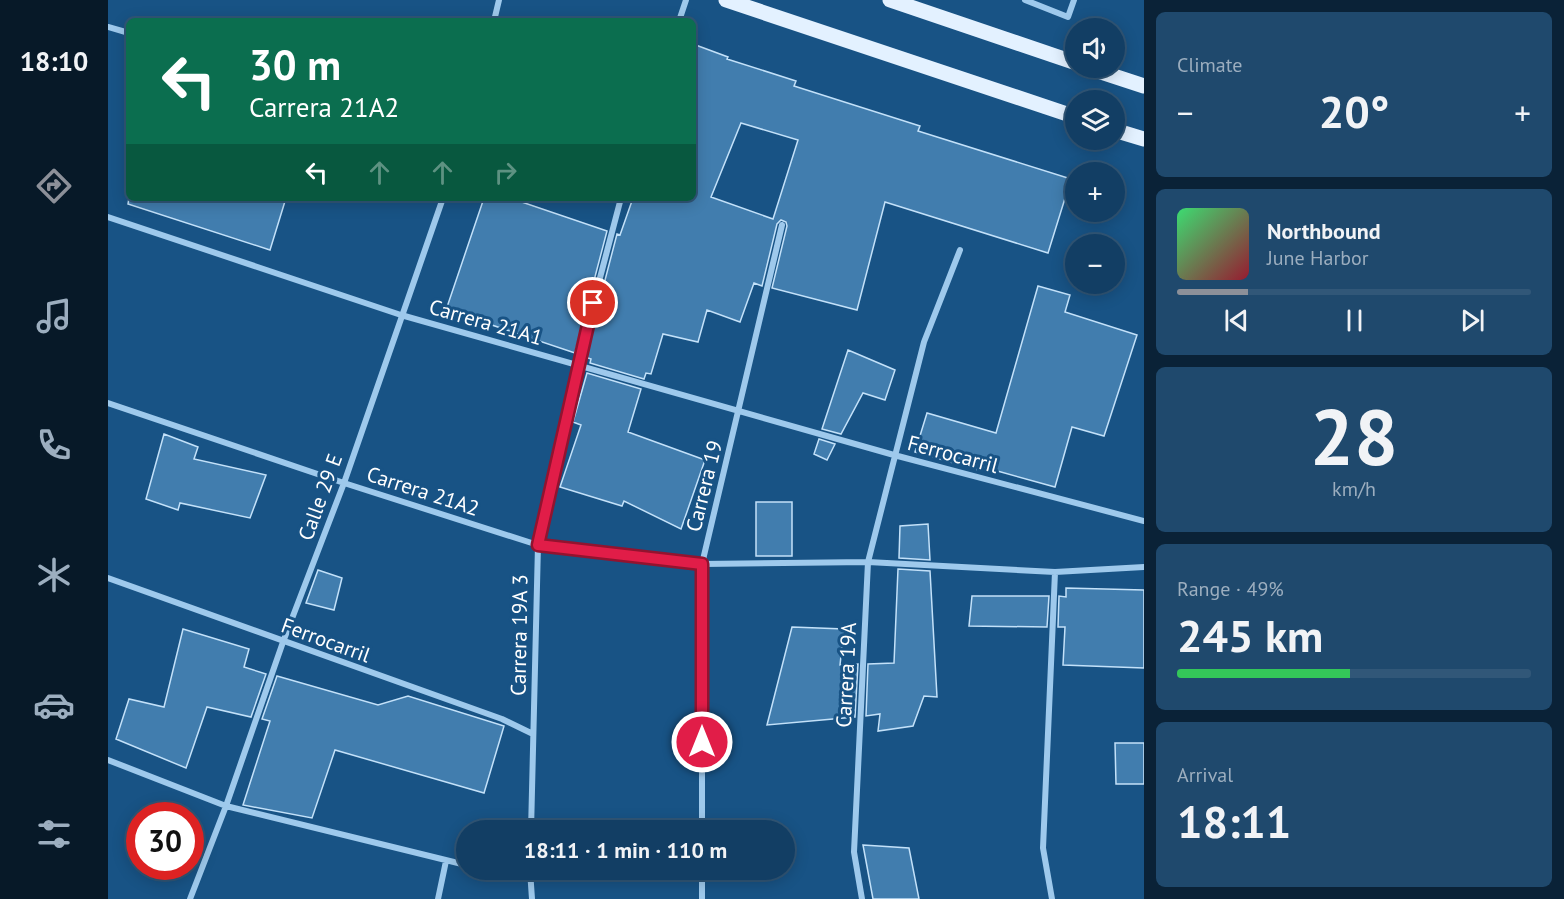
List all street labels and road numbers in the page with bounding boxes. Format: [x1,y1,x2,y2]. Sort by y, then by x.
street label: Carrera 21A1 [426,293,546,351]
street label: Ferrocarril [905,429,1001,479]
street label: Carrera 19 [680,438,728,534]
street label: Calle 29 E [292,450,348,544]
street label: Carrera 21A2 [363,460,483,522]
street label: Carrera 19A 3 [504,574,534,696]
street label: Ferrocarril [278,611,374,669]
street label: Carrera 19A [830,621,862,728]

